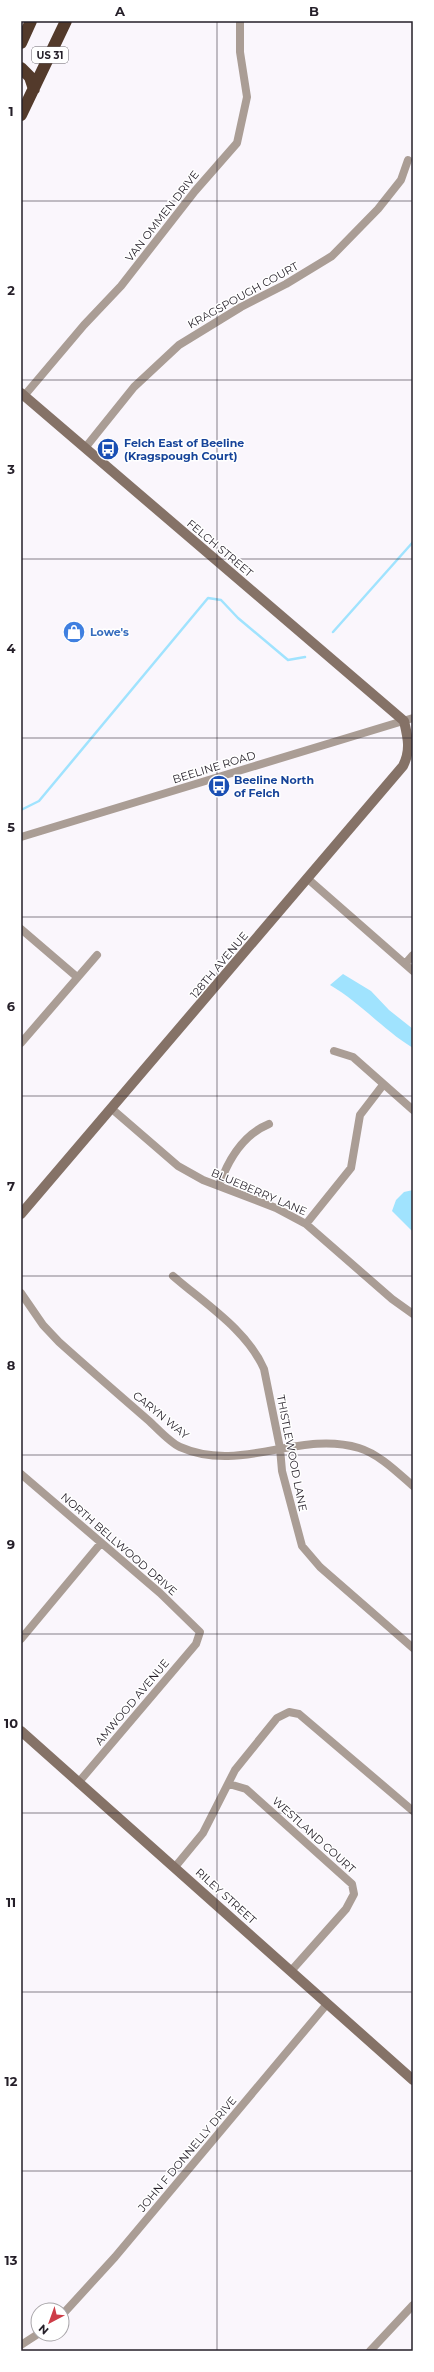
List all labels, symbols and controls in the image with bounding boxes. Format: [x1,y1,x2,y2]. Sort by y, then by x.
text: A [114,3,126,19]
text: B [309,3,319,19]
road number: US 31 [32,47,68,63]
text: 1 [8,103,14,119]
street label: VAN OMMEN DRIVE [122,168,202,264]
street label: KRAGSPOUGH COURT [185,258,301,331]
text: 2 [7,282,15,298]
bus stop icon: Felch East of Beeline (Kragspough Court) [95,436,121,462]
place label: Felch East of Beeline (Kragspough Court) [124,436,244,463]
text: 3 [6,461,15,477]
street label: FELCH STREET [184,516,257,580]
shop icon: Lowe's [61,619,87,645]
place label: Lowe's [90,625,129,639]
text: 4 [7,640,16,656]
street label: BEELINE ROAD [171,748,257,786]
bus stop icon: Beeline North of Felch [206,773,232,799]
place label: Beeline North of Felch [234,773,314,800]
text: 5 [7,819,15,835]
street label: 128TH AVENUE [187,929,251,1001]
text: 6 [7,998,16,1014]
street label: BLUEBERRY LANE [209,1165,309,1219]
text: 7 [7,1178,15,1194]
text: 8 [7,1357,16,1373]
street label: CARYN WAY [130,1388,192,1442]
street label: THISTLEWOOD LANE [274,1394,310,1512]
street label: NORTH BELLWOOD DRIVE [58,1490,180,1598]
text: 9 [7,1536,15,1552]
street label: AMWOOD AVENUE [92,1656,172,1748]
text: 10 [4,1715,18,1731]
street label: WESTLAND COURT [269,1794,359,1877]
street label: RILEY STREET [193,1865,260,1927]
text: 11 [6,1894,16,1910]
text: 12 [5,2073,18,2089]
street label: JOHN F DONNELLY DRIVE [134,2094,239,2215]
text: 13 [5,2252,18,2268]
north arrow [30,2302,70,2342]
text: N [35,2321,51,2338]

